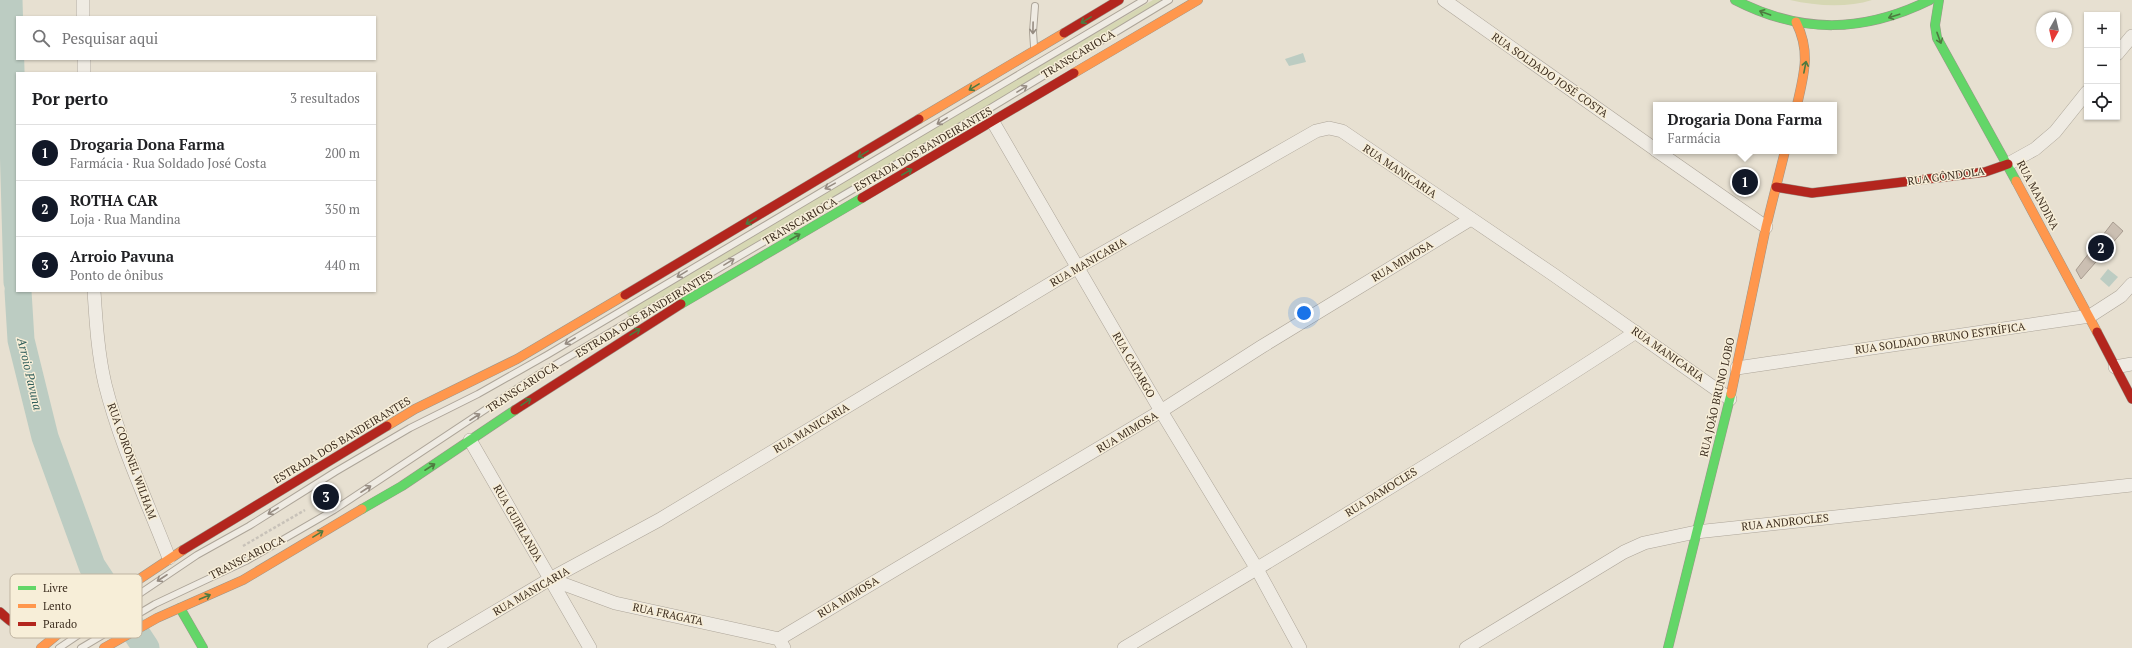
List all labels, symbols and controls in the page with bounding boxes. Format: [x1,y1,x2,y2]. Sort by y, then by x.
one-way arrow [1759,9,1771,17]
one-way arrow [1889,12,1901,20]
north arrow [2036,12,2072,48]
map controls [2084,12,2120,120]
button: + [2084,12,2120,48]
search box [16,16,376,60]
one-way arrow [1081,16,1092,24]
one-way arrow [1029,21,1037,34]
street label: TRANSCARIOCA [1039,26,1118,81]
icon: search [30,27,52,49]
text: Pesquisar aqui [62,28,158,48]
street label: RUA SOLDADO JOSÉ COSTA [1489,29,1611,121]
one-way arrow [1935,31,1943,43]
button: − [2084,48,2120,84]
one-way arrow [1801,61,1809,74]
one-way arrow [969,83,980,91]
one-way arrow [1016,84,1028,92]
button: locate [2084,84,2120,120]
text: Por perto [32,87,108,110]
text: 3 resultados [290,89,360,107]
popup [1653,102,1837,154]
street label: ESTRADA DOS BANDEIRANTES [851,104,995,194]
text: Drogaria Dona Farma [1668,109,1822,129]
one-way arrow [936,117,948,125]
text: Farmácia [1668,129,1721,147]
text: Drogaria Dona Farma [70,134,225,154]
street label: RUA MANICARIA [1360,141,1440,201]
text: 1 [41,144,49,162]
text: 200 m [325,144,360,162]
one-way arrow [857,150,869,158]
text: Farmácia · Rua Soldado José Costa [70,154,266,172]
street label: RUA MANDINA [2014,158,2062,233]
street label: RUA GÔNDOLA [1907,164,1986,188]
one-way arrow [901,167,913,175]
pin: 1 [1732,167,1758,197]
one-way arrow [824,183,836,191]
text: ROTHA CAR [70,190,158,210]
street label: TRANSCARIOCA [761,194,840,248]
text: 2 [41,200,49,218]
text: 350 m [325,200,360,218]
text: Loja · Rua Mandina [70,210,181,228]
one-way arrow [745,217,757,225]
one-way arrow [789,233,801,241]
pin: 2 [2088,233,2114,263]
street label: RUA MANICARIA [1047,234,1129,290]
street label: RUA MIMOSA [1369,237,1436,285]
text: Arroio Pavuna [70,246,174,266]
text: 3 [41,256,49,274]
text: 440 m [325,256,360,274]
one-way arrow [723,258,734,266]
text: Ponto de ônibus [70,266,163,284]
street label: ESTRADA DOS BANDEIRANTES [573,267,715,361]
one-way arrow [676,270,688,278]
your location [1294,303,1314,323]
street label: RUA SOLDADO BRUNO ESTRÍFICA [1854,319,2027,357]
street label: RUA MANICARIA [1629,324,1708,385]
one-way arrow [629,328,640,336]
street label: RUA CATARGO [1110,330,1158,400]
water label: Arroio Pavuna [14,335,46,412]
street label: RUA JOÃO BRUNO LOBO [1696,336,1738,458]
one-way arrow [565,337,576,345]
street label: TRANSCARIOCA [483,358,561,415]
street label: ESTRADA DOS BANDEIRANTES [271,393,413,487]
one-way arrow [520,398,531,406]
street label: RUA MANICARIA [771,400,852,456]
street label: RUA CORONEL WILHAM [104,401,160,521]
street label: RUA MIMOSA [1094,408,1161,456]
one-way arrow [469,413,480,421]
one-way arrow [424,463,436,471]
street label: RUA DAMOCLES [1342,464,1420,520]
pin: 3 [313,482,339,512]
street label: RUA GUIRLANDA [490,482,546,564]
one-way arrow [361,485,372,493]
one-way arrow [268,507,279,515]
street label: RUA ANDROCLES [1741,510,1829,534]
one-way arrow [312,529,324,537]
street label: TRANSCARIOCA [207,532,288,582]
street label: RUA MANICARIA [490,563,572,619]
street label: RUA MIMOSA [815,573,882,621]
legend [10,574,142,638]
one-way arrow [157,574,168,582]
text: Livre [43,581,68,595]
one-way arrow [199,593,211,600]
text: Lento [43,599,71,613]
street label: RUA FRAGATA [631,600,705,628]
text: Parado [43,617,77,631]

